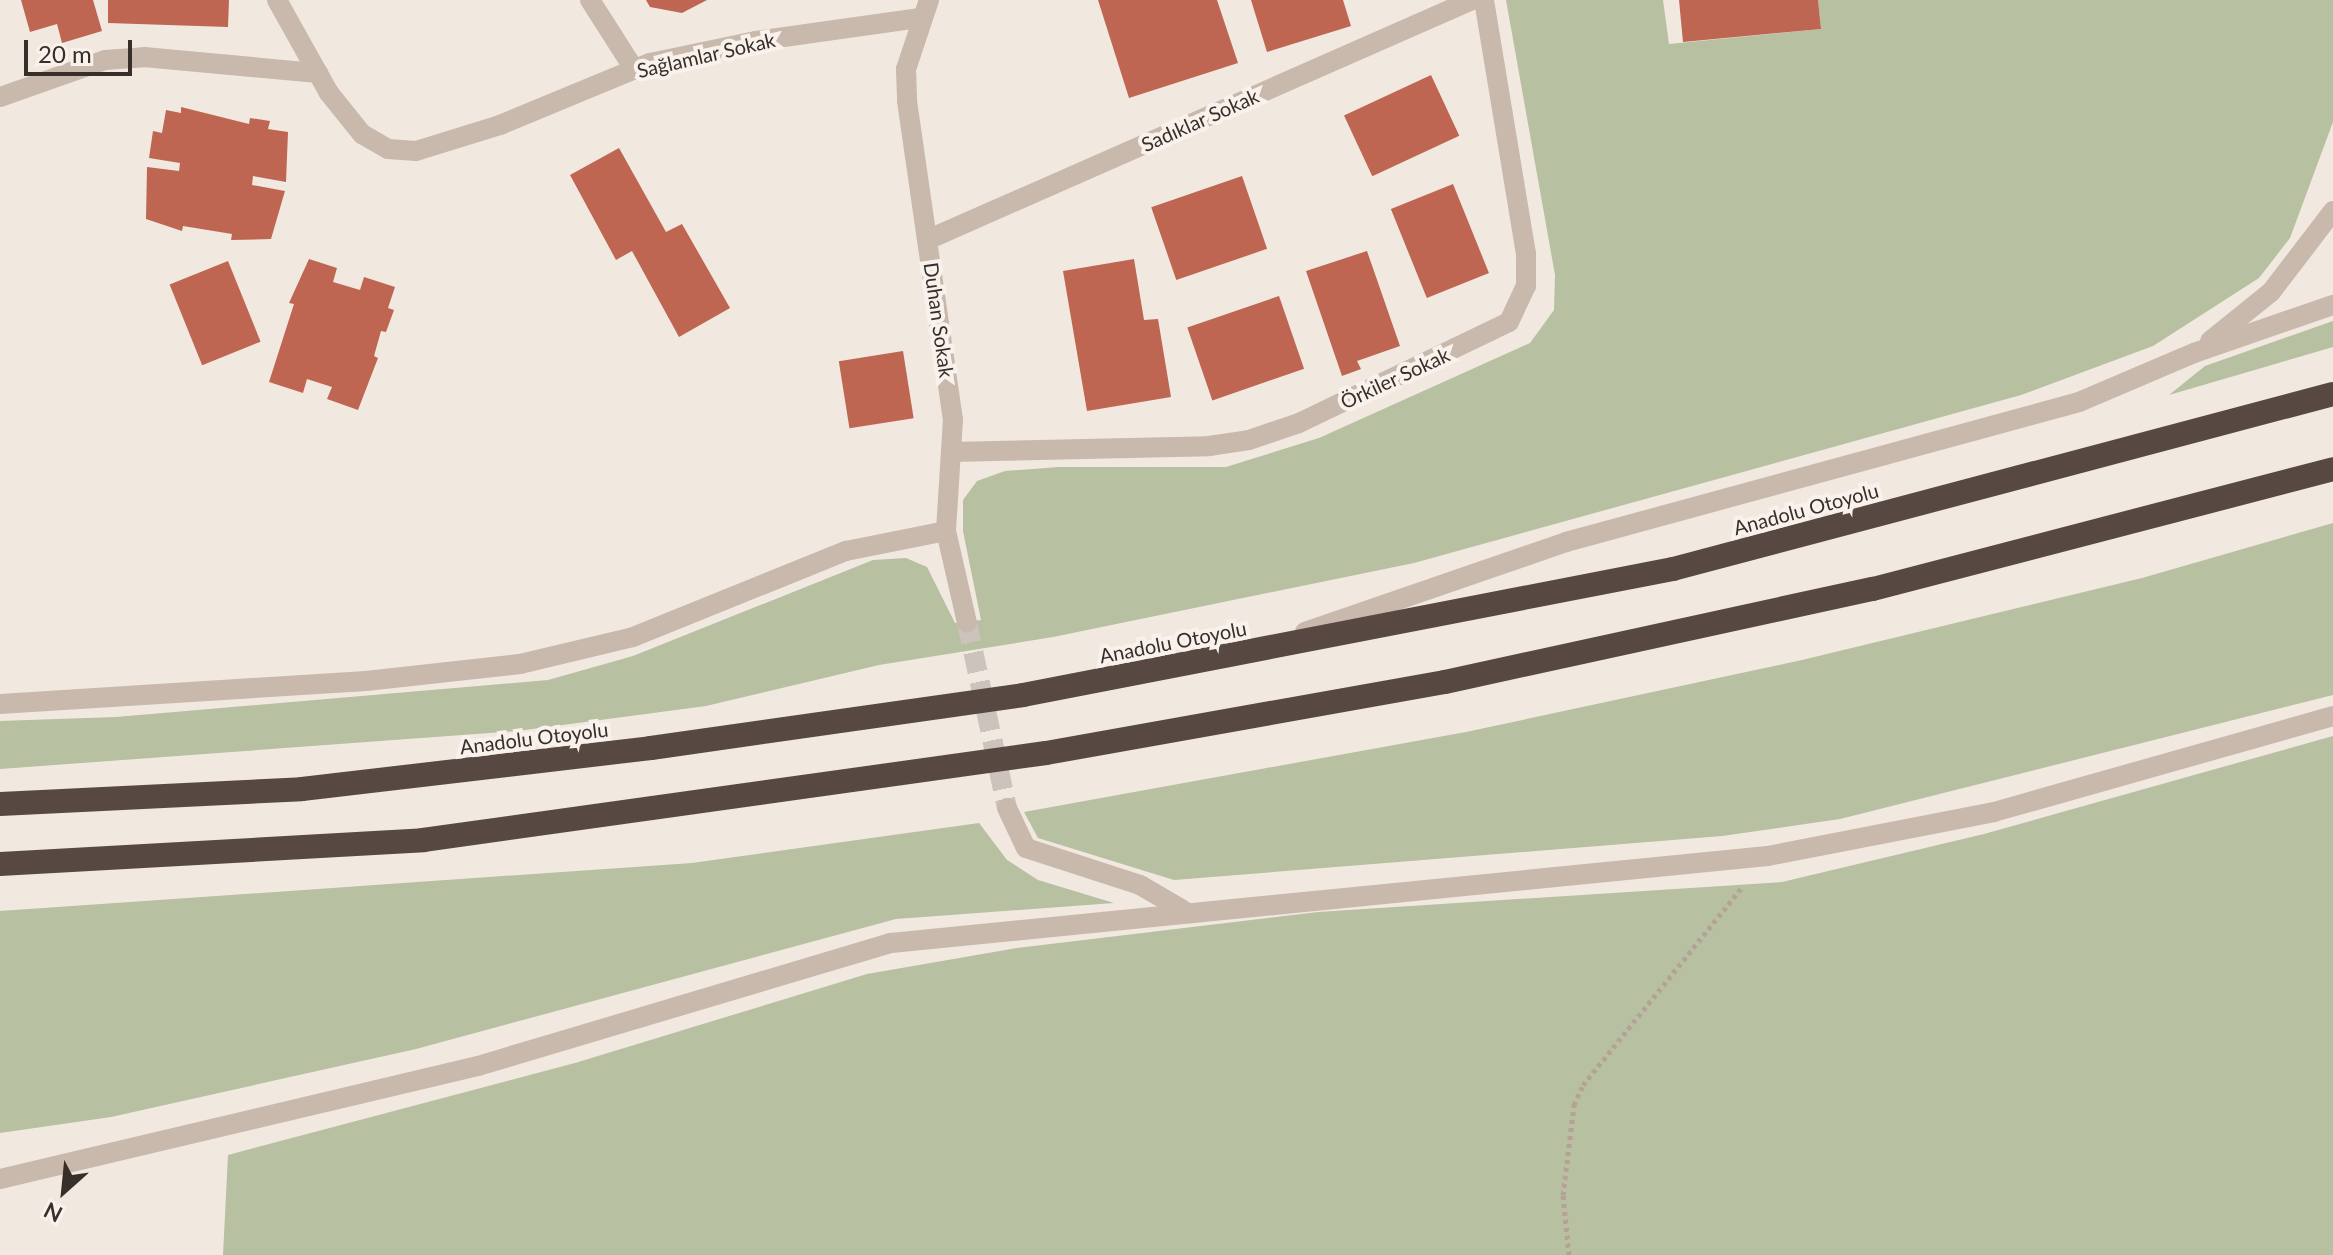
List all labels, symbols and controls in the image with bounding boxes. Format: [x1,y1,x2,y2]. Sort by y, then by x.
scale bar [28,24,136,74]
street label: Sağlamlar Sokak [634,27,778,83]
text: 20 m [38,39,92,68]
street label: Sadıklar Sokak [1137,83,1263,157]
street label: Duhan Sokak [919,261,959,379]
street label: Örkiler Sokak [1336,342,1454,414]
street label: Anadolu Otoyolu [1731,478,1881,540]
street label: Anadolu Otoyolu [1097,616,1249,668]
street label: Anadolu Otoyolu [458,717,610,759]
north arrow [24,1151,104,1231]
text: N [39,1197,67,1229]

